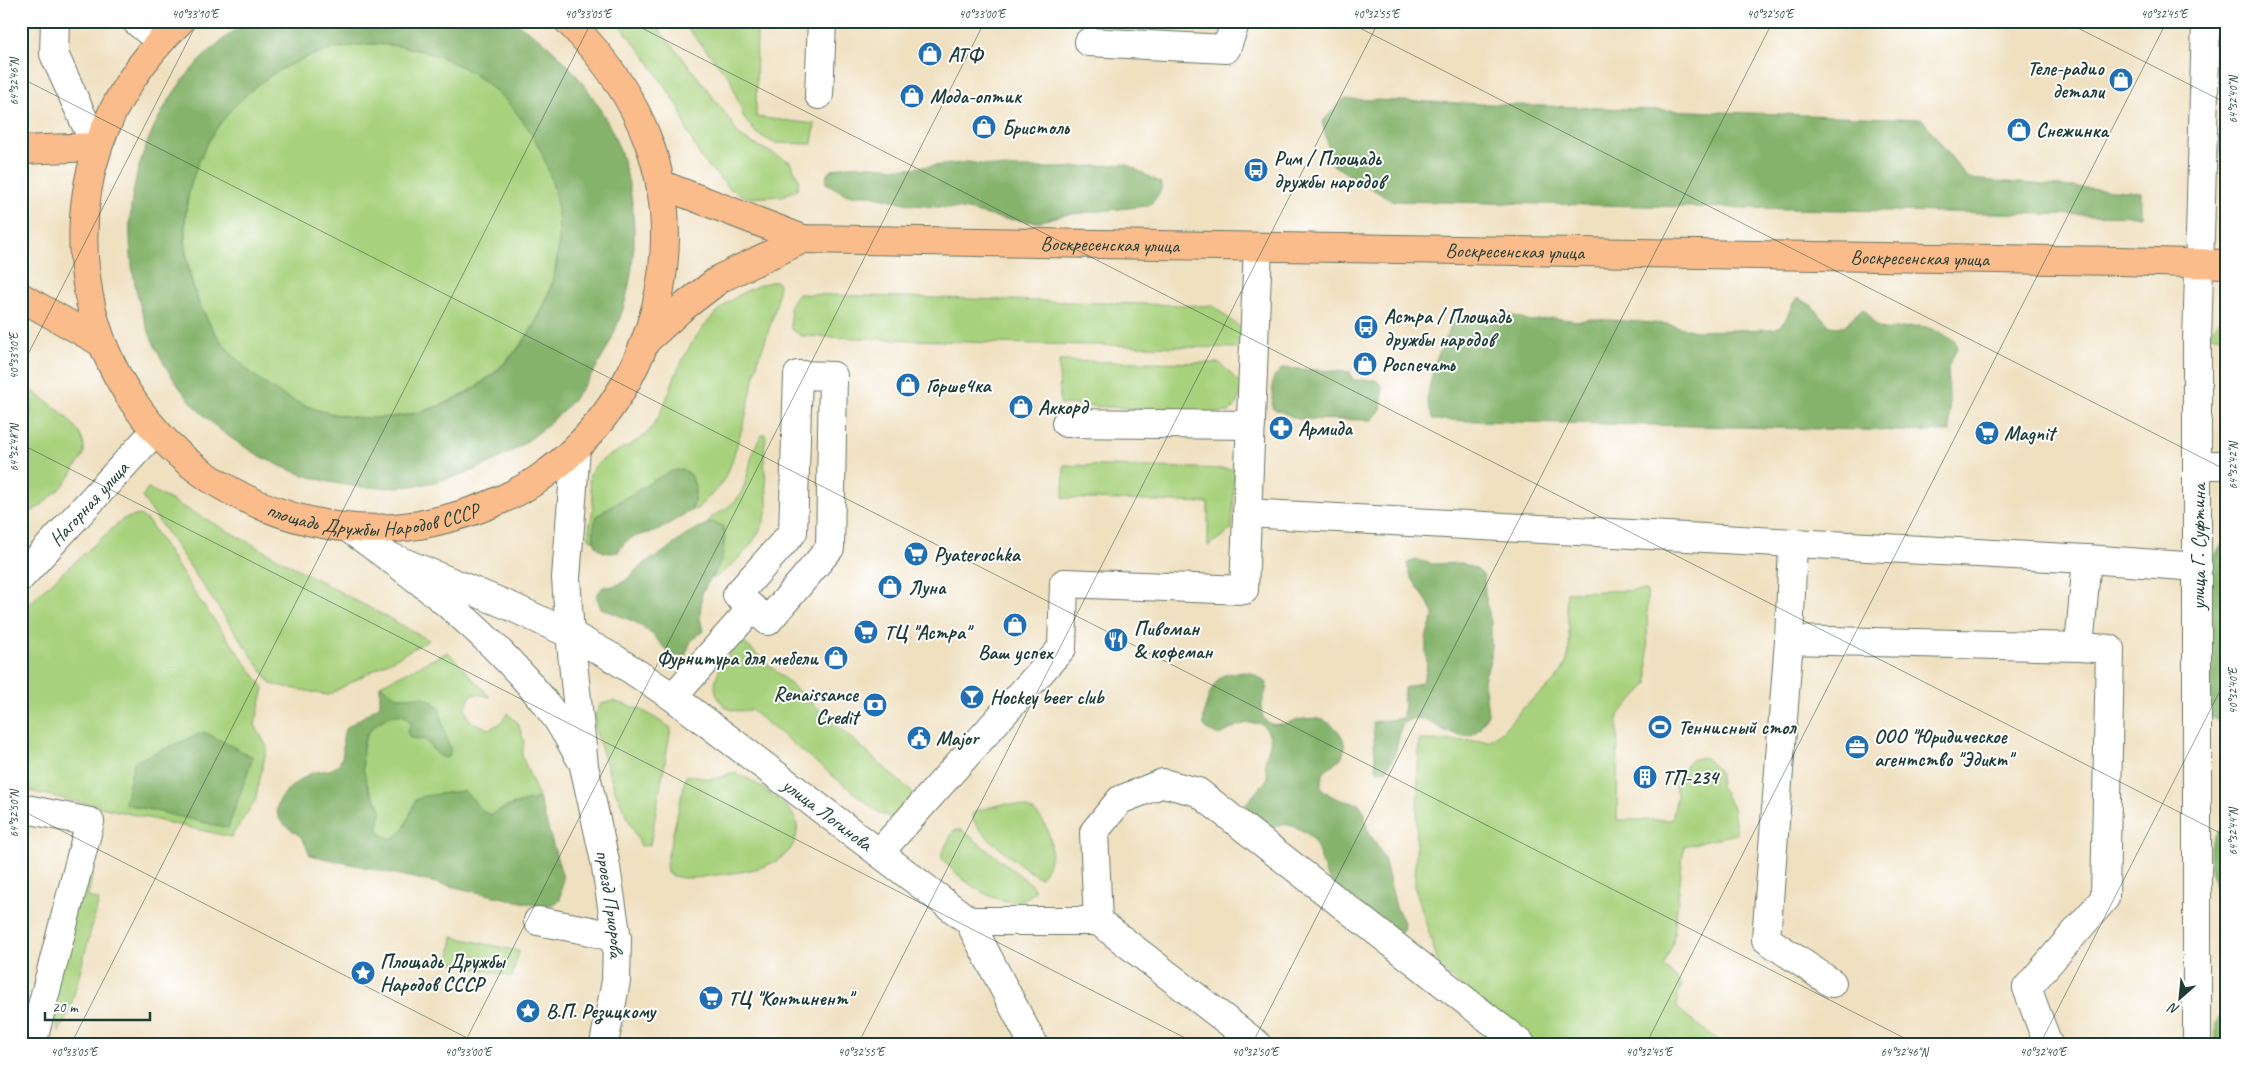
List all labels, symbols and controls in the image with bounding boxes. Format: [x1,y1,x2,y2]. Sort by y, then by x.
text: 40°33'10"E [172,6,220,22]
text: 40°33'05"E [565,6,613,22]
text: 40°33'00"E [959,6,1007,22]
text: 40°32'55"E [1353,6,1401,22]
text: 40°32'50"E [1747,6,1795,22]
text: 40°32'45"E [2141,6,2189,22]
shop icon: АТФ [917,41,943,67]
place label: АТФ [948,42,984,67]
place label: Теле-радио детали [2027,56,2106,104]
text: 64°32'46"N [6,57,22,106]
shop icon: Теле-радио детали [2108,67,2134,93]
text: 64°32'40"N [2225,75,2241,124]
shop icon: Мода-оптик [899,83,925,109]
place label: Мода-оптик [930,84,1023,109]
shop icon: Бристоль [971,114,997,140]
place label: Бристоль [1002,115,1071,140]
shop icon: Снежинка [2006,117,2032,143]
place label: Снежинка [2036,118,2110,143]
place label: Рим / Площадь дружбы народов [1274,146,1389,194]
bus stop icon: Рим / Площадь дружбы народов [1243,157,1269,183]
street label: Воскресенская улица [1040,231,1181,258]
street label: Воскресенская улица [1445,238,1586,265]
street label: Воскресенская улица [1850,244,1991,272]
place label: Астра / Площадь дружбы народов [1384,304,1512,352]
bus stop icon: Астра / Площадь дружбы народов [1353,314,1379,340]
text: 40°33'10"E [6,331,22,379]
shop icon: Роспечать [1352,351,1378,377]
place label: Роспечать [1382,352,1456,377]
shop icon: Горше4ка [895,372,921,398]
place label: Горше4ка [926,373,993,398]
shop icon: Аккорд [1008,394,1034,420]
place label: Аккорд [1038,395,1090,420]
pharmacy icon: Армида [1268,415,1294,441]
place label: Армида [1298,416,1353,441]
supermarket icon: Magnit [1974,420,2000,446]
place label: Magnit [2004,421,2058,446]
text: 64°32'48"N [6,423,22,472]
text: 64°32'42"N [2225,441,2241,490]
street label: Нагорная улица [44,455,135,551]
street label: улица Г. Суфтина [2186,482,2211,611]
street label: площадь Дружбы Народов СССР [263,497,485,542]
supermarket icon: Pyaterochka [903,541,929,567]
place label: Pyaterochka [934,542,1022,567]
shop icon: Луна [877,574,903,600]
place label: Луна [908,575,947,600]
shop icon: Ваш успех [1002,612,1028,638]
place label: Пивоман & кофеман [1134,616,1213,664]
supermarket icon: ТЦ "Астра" [853,619,879,645]
place label: ТЦ "Астра" [884,620,974,645]
restaurant icon: Пивоман & кофеман [1103,627,1129,653]
place label: Ваш успех [978,640,1054,666]
shop icon: Фурнитура для мебели [823,645,849,671]
place label: Фурнитура для мебели [657,646,819,671]
text: 40°32'40"E [2225,666,2241,714]
place label: Renaissance Credit [773,682,861,730]
bar icon: Hockey beer club [959,684,985,710]
place label: Hockey beer club [990,685,1105,710]
bank icon: Renaissance Credit [862,692,888,718]
sports icon: Теннисный стол [1647,714,1673,740]
place label: Теннисный стол [1678,715,1797,740]
place label: ООО "Юридическое агентство "Эдикт" [1874,724,2016,772]
public building icon: Major [906,725,932,751]
place label: Major [936,726,981,751]
office icon: ООО "Юридическое агентство "Эдикт" [1844,734,1870,760]
building icon: ТП-234 [1632,764,1658,790]
place label: ТП-234 [1662,765,1721,790]
street label: улица Логинова [777,772,878,857]
text: 64°32'50"N [6,789,22,838]
text: 64°32'44"N [2225,807,2241,856]
street label: проезд Приорова [590,848,629,960]
place label: Площадь Дружбы Народов СССР [380,949,507,997]
place icon: Площадь Дружбы Народов СССР [350,960,376,986]
north arrow [2154,972,2204,1022]
supermarket icon: ТЦ "Континент" [698,985,724,1011]
place label: ТЦ "Континент" [728,986,857,1011]
scale bar [45,990,150,1022]
text: 20 m [52,998,79,1017]
place icon: В.П. Резицкому [515,998,541,1024]
place label: В.П. Резицкому [546,999,657,1025]
text: N [2165,999,2182,1019]
text: 40°33'05"E [51,1044,99,1060]
text: 40°33'00"E [445,1044,493,1060]
text: 40°32'55"E [838,1044,886,1060]
text: 40°32'50"E [1232,1044,1280,1060]
text: 40°32'45"E [1626,1044,1674,1060]
text: 64°32'46"N [1880,1044,1929,1060]
text: 40°32'40"E [2020,1044,2068,1060]

